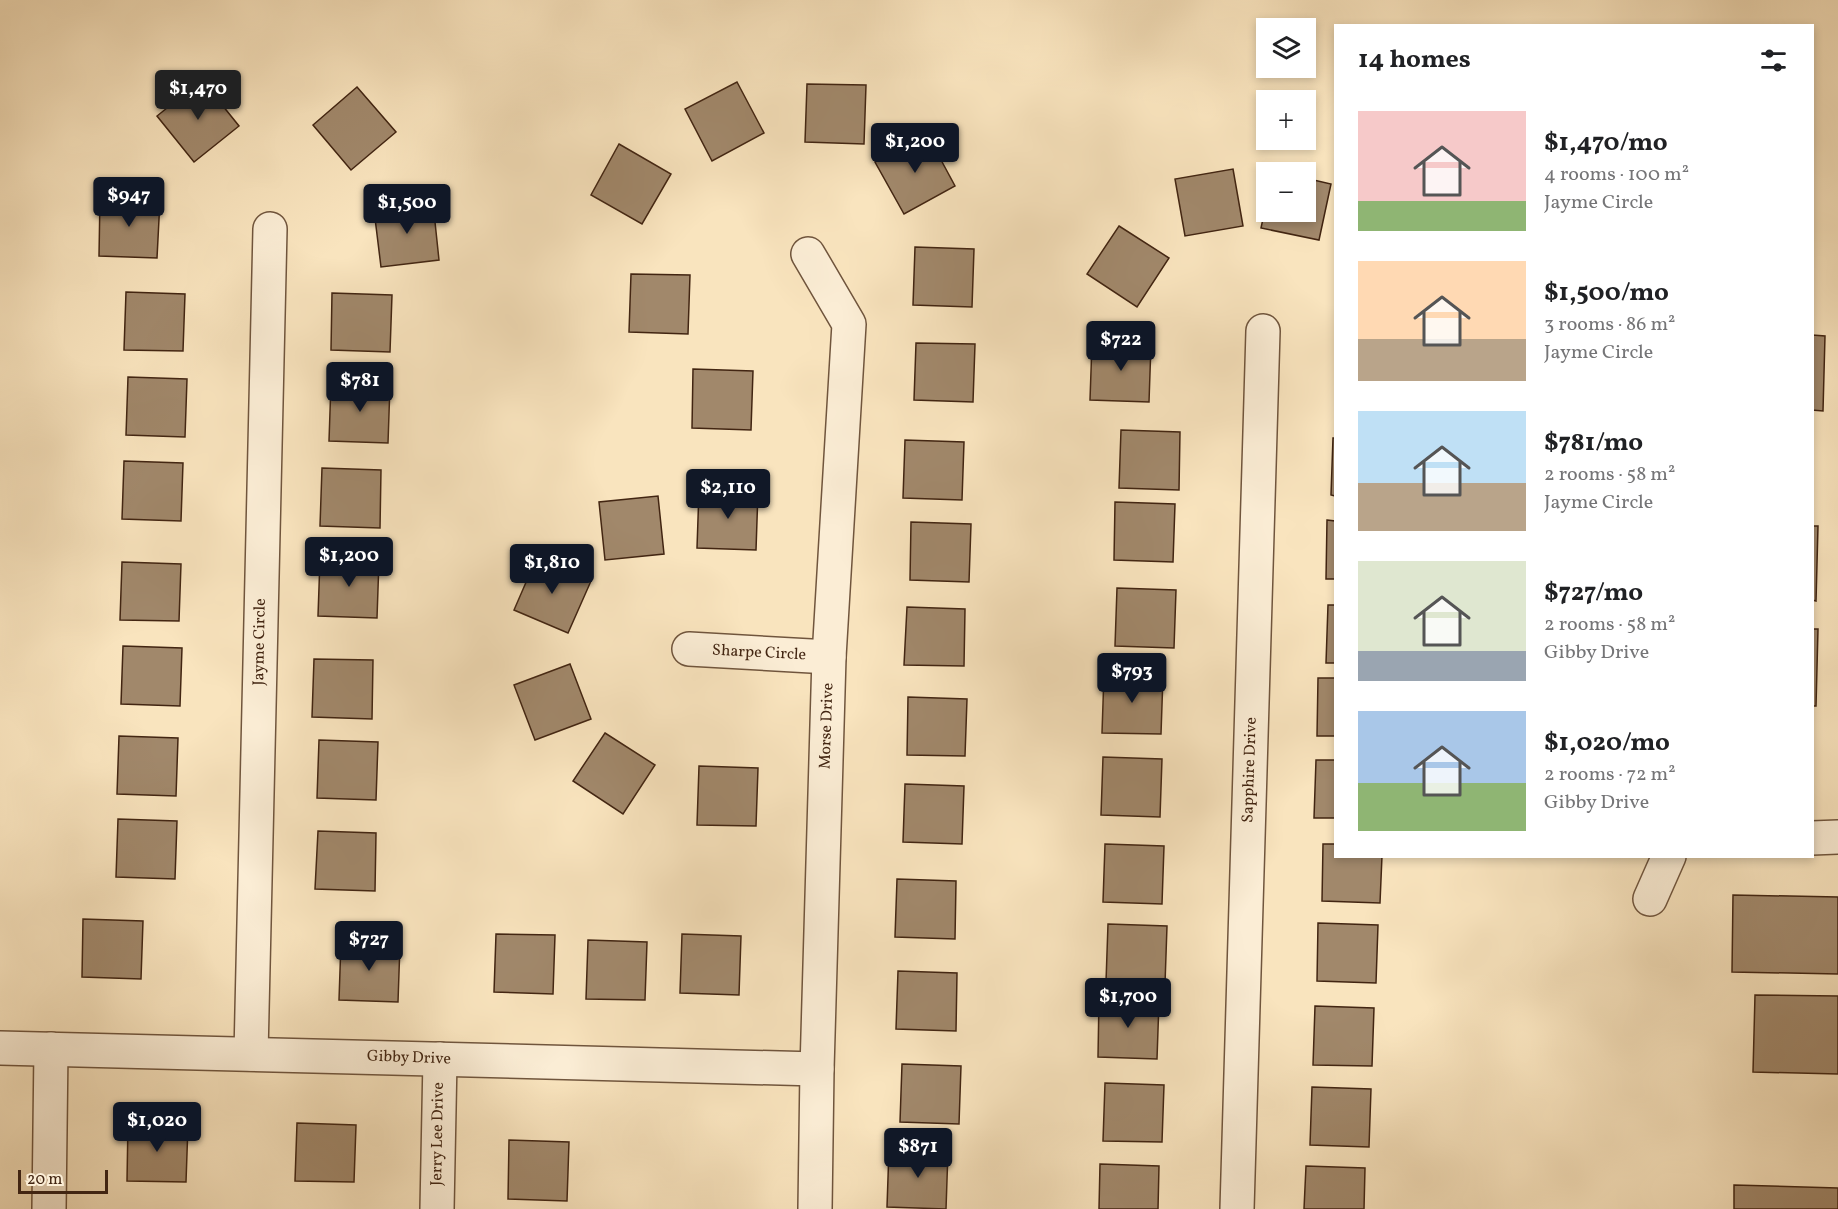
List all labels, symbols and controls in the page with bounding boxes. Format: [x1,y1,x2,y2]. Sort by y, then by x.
map controls [1256,18,1316,222]
button: layers [1256,18,1316,78]
text: 14 homes [1358,42,1471,78]
icon: filters [1757,44,1790,77]
pin: $1,470 [149,70,247,121]
text: $1,470 [169,75,227,103]
button: + [1256,90,1316,150]
pin: $1,200 [866,123,964,174]
text: $1,470/mo [1544,125,1668,161]
text: $1,200 [885,128,945,156]
icon: home [1406,135,1478,207]
text: 4 rooms · 100 m² [1544,161,1689,189]
button: − [1256,162,1316,222]
pin: $947 [93,177,165,228]
text: $947 [107,182,151,210]
pin: $1,500 [358,184,456,235]
text: $1,500 [377,189,437,217]
text: Jayme Circle [1544,189,1653,217]
text: $1,500/mo [1544,275,1669,311]
icon: home [1406,285,1478,357]
text: 3 rooms · 86 m² [1544,311,1675,339]
pin: $722 [1085,321,1157,372]
text: $722 [1100,326,1142,354]
text: Jayme Circle [1544,339,1653,367]
pin: $781 [324,362,396,413]
text: $781 [340,367,380,395]
text: $781/mo [1544,425,1643,461]
icon: home [1406,435,1478,507]
text: 2 rooms · 58 m² [1544,461,1675,489]
pin: $2,110 [679,469,777,520]
text: $2,110 [700,474,756,502]
text: Jayme Circle [1544,489,1653,517]
pin: $1,200 [300,537,398,588]
text: $1,200 [319,542,379,570]
pin: $1,810 [503,544,601,595]
text: $1,810 [524,549,580,577]
text: $727/mo [1544,575,1643,611]
icon: home [1406,585,1478,657]
street label: Jayme Circle [248,598,272,686]
text: 2 rooms · 58 m² [1544,611,1675,639]
text: Gibby Drive [1544,639,1649,667]
street label: Sharpe Circle [711,640,807,666]
pin: $793 [1096,653,1168,704]
text: $793 [1111,658,1153,686]
street label: Morse Drive [814,682,840,770]
street label: Sapphire Drive [1237,717,1263,823]
text: $1,020/mo [1544,725,1670,761]
icon: home [1406,735,1478,807]
text: 2 rooms · 72 m² [1544,761,1676,789]
text: Gibby Drive [1544,789,1649,817]
pin: $727 [333,921,405,972]
text: $727 [349,926,389,954]
pin: $1,700 [1079,978,1177,1029]
text: $1,700 [1099,983,1157,1011]
street label: Gibby Drive [367,1046,451,1070]
street label: Jerry Lee Drive [426,1082,450,1186]
pin: $1,020 [108,1102,206,1153]
text: $1,020 [127,1107,187,1135]
pin: $871 [882,1128,954,1179]
text: $871 [898,1133,938,1161]
scale bar [18,1167,108,1194]
text: 20 m [27,1169,62,1191]

